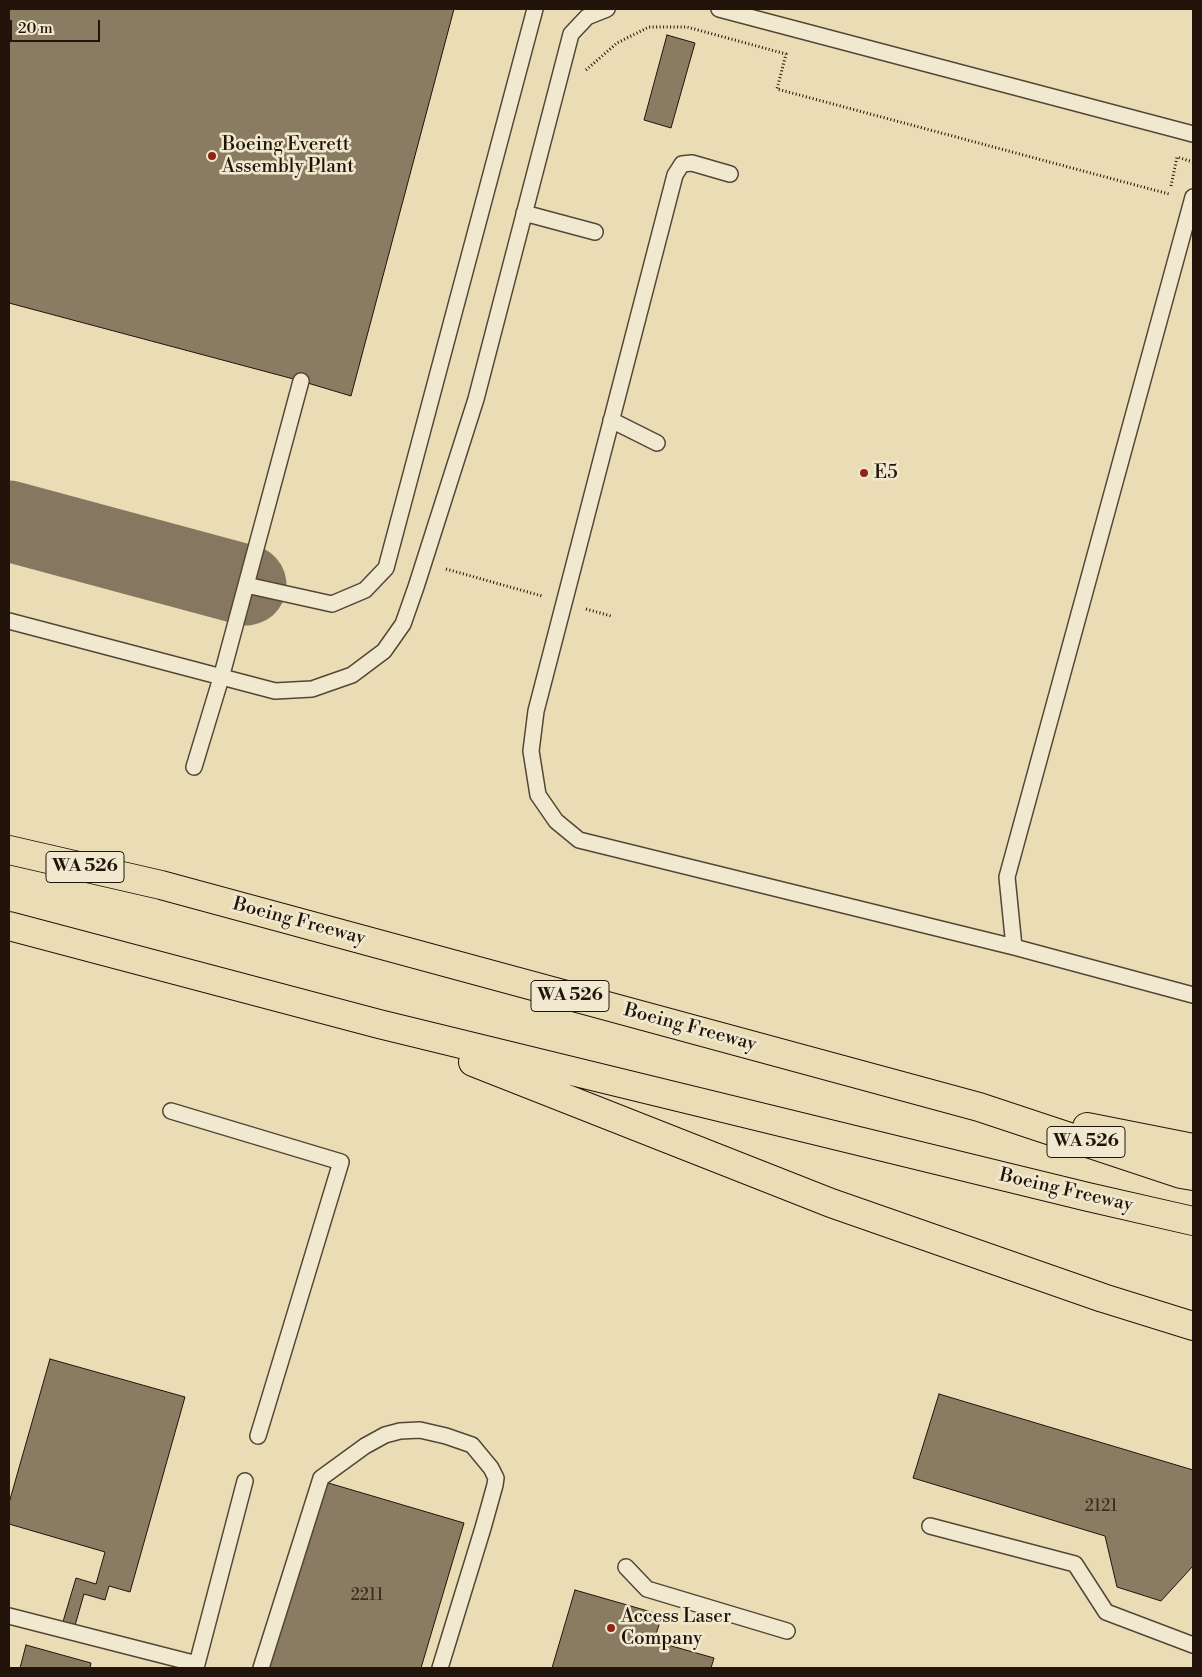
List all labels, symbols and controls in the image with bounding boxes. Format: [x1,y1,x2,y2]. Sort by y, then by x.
scale bar [12,10,102,42]
text: 20 m [18,19,53,38]
place label: Boeing Everett Assembly Plant [222,134,354,178]
marker: Boeing Everett Assembly Plant [206,150,218,162]
place label: E5 [874,462,898,484]
marker: E5 [858,467,870,479]
road number: WA 526 [46,852,124,882]
street label: Boeing Freeway [230,893,368,951]
road number: WA 526 [531,980,609,1011]
street label: Boeing Freeway [621,999,759,1057]
road number: WA 526 [1047,1126,1125,1158]
street label: Boeing Freeway [997,1165,1135,1217]
house number: 2121 [1085,1497,1117,1517]
house number: 2211 [351,1586,383,1606]
place label: Access Laser Company [621,1606,731,1650]
marker: Access Laser Company [605,1622,617,1634]

